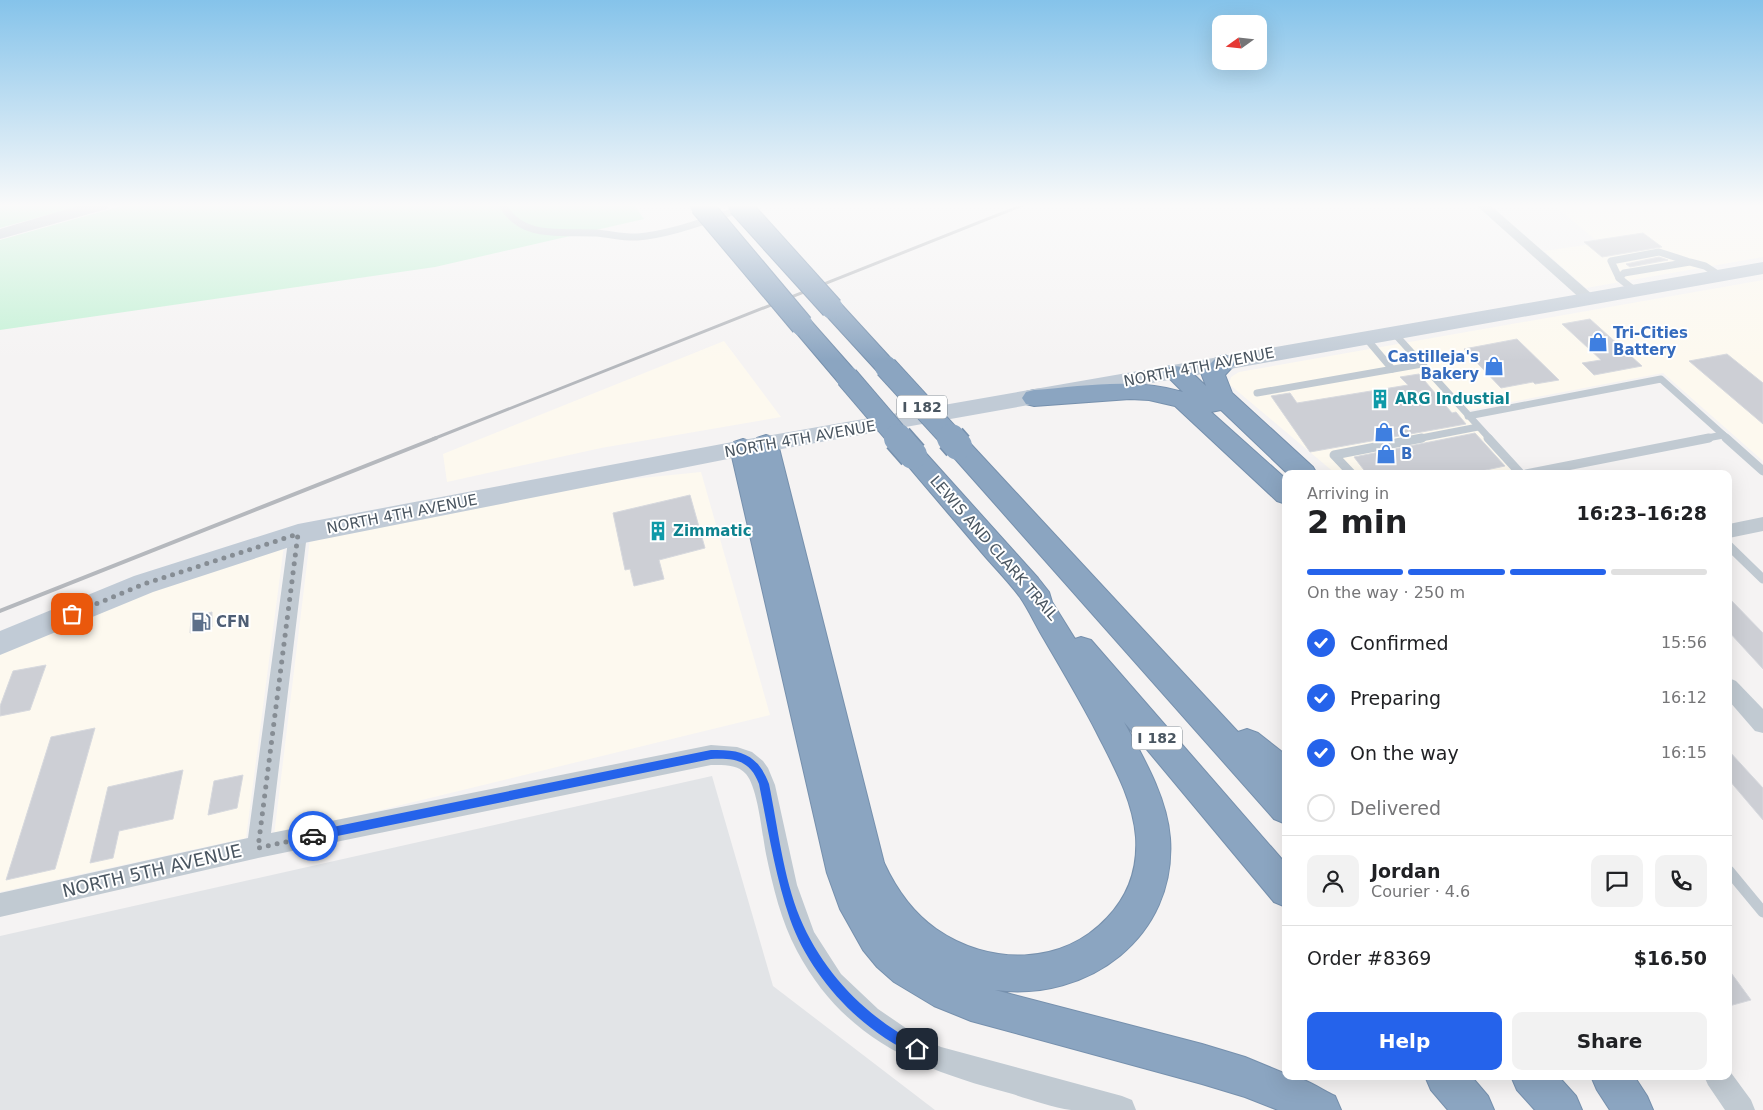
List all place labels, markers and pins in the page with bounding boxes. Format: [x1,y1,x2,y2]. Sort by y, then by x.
place label: Tri-Cities Battery [1613,324,1688,359]
shop icon: Tri-Cities Battery [1587,331,1609,353]
place label: Castilleja's Bakery [1387,348,1479,383]
shop icon: Castilleja's Bakery [1483,355,1505,377]
building icon: ARG Industial [1369,388,1391,410]
place label: ARG Industial [1395,390,1510,408]
shop icon: C [1373,421,1395,443]
place label: C [1399,423,1410,441]
shop icon: B [1375,443,1397,465]
place label: B [1401,445,1412,463]
building icon: Zimmatic [647,520,669,542]
place label: Zimmatic [673,522,752,540]
pin [51,593,93,635]
fuel station icon: CFN [190,611,212,633]
place label: CFN [216,613,250,631]
pin [896,1028,938,1070]

